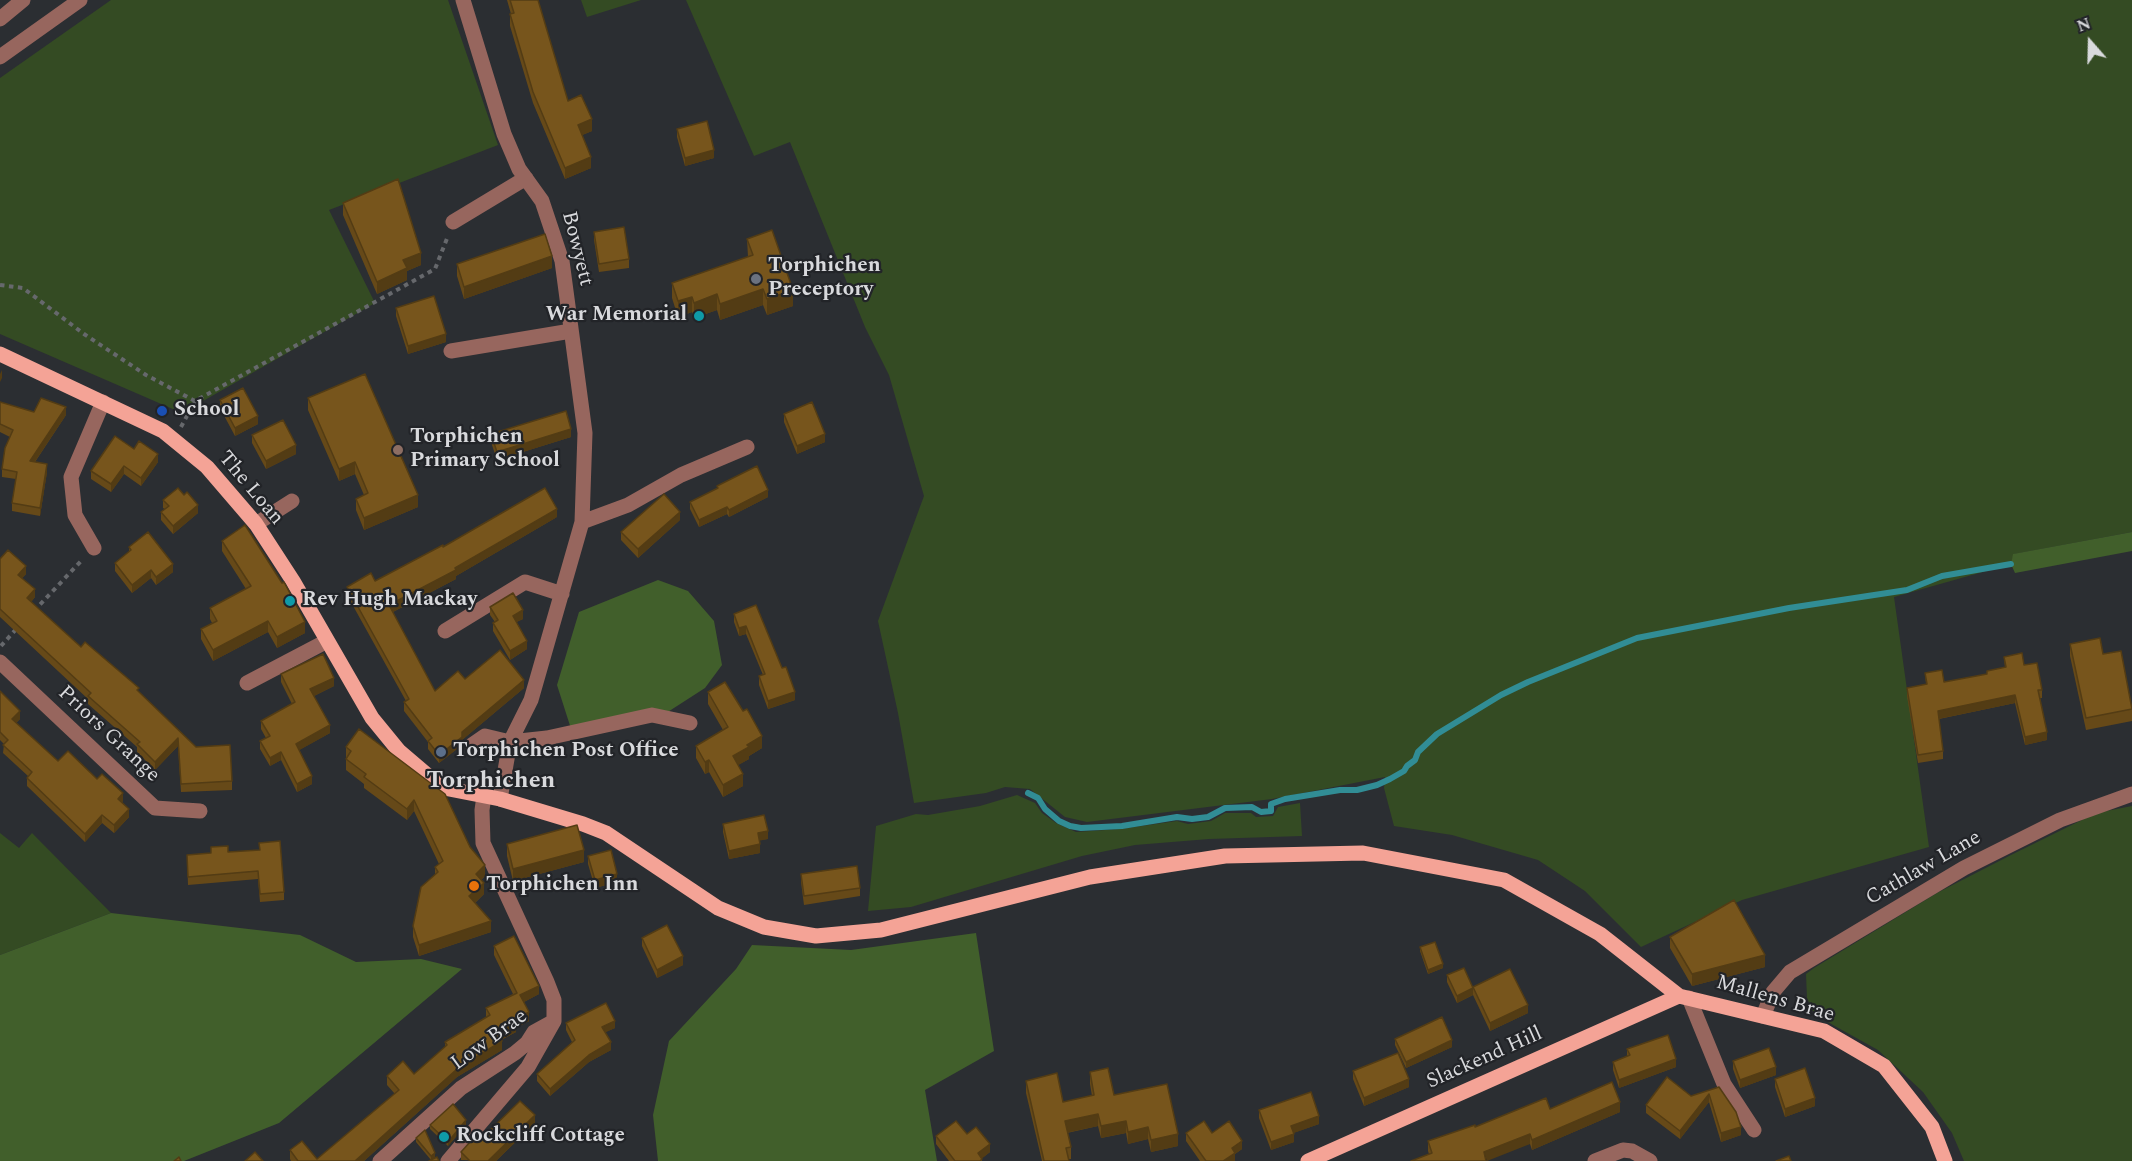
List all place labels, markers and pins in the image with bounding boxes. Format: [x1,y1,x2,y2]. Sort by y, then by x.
place label: Torphichen Preceptory [768,254,881,304]
marker: Torphichen Preceptory [749,272,763,286]
place label: War Memorial [546,303,687,329]
marker: War Memorial [692,309,706,323]
place label: School [174,398,239,424]
marker: School [155,404,169,418]
place label: Torphichen Primary School [410,425,560,475]
marker: Torphichen Primary School [391,443,405,457]
place label: Rev Hugh Mackay [302,588,477,614]
marker: Rev Hugh Mackay [283,594,297,608]
place label: Torphichen Post Office [453,739,679,765]
marker: Torphichen Post Office [434,745,448,759]
place label: Torphichen Inn [486,873,639,899]
marker: Torphichen Inn [467,879,481,893]
place label: Rockcliff Cottage [456,1124,625,1150]
marker: Rockcliff Cottage [437,1130,451,1144]

